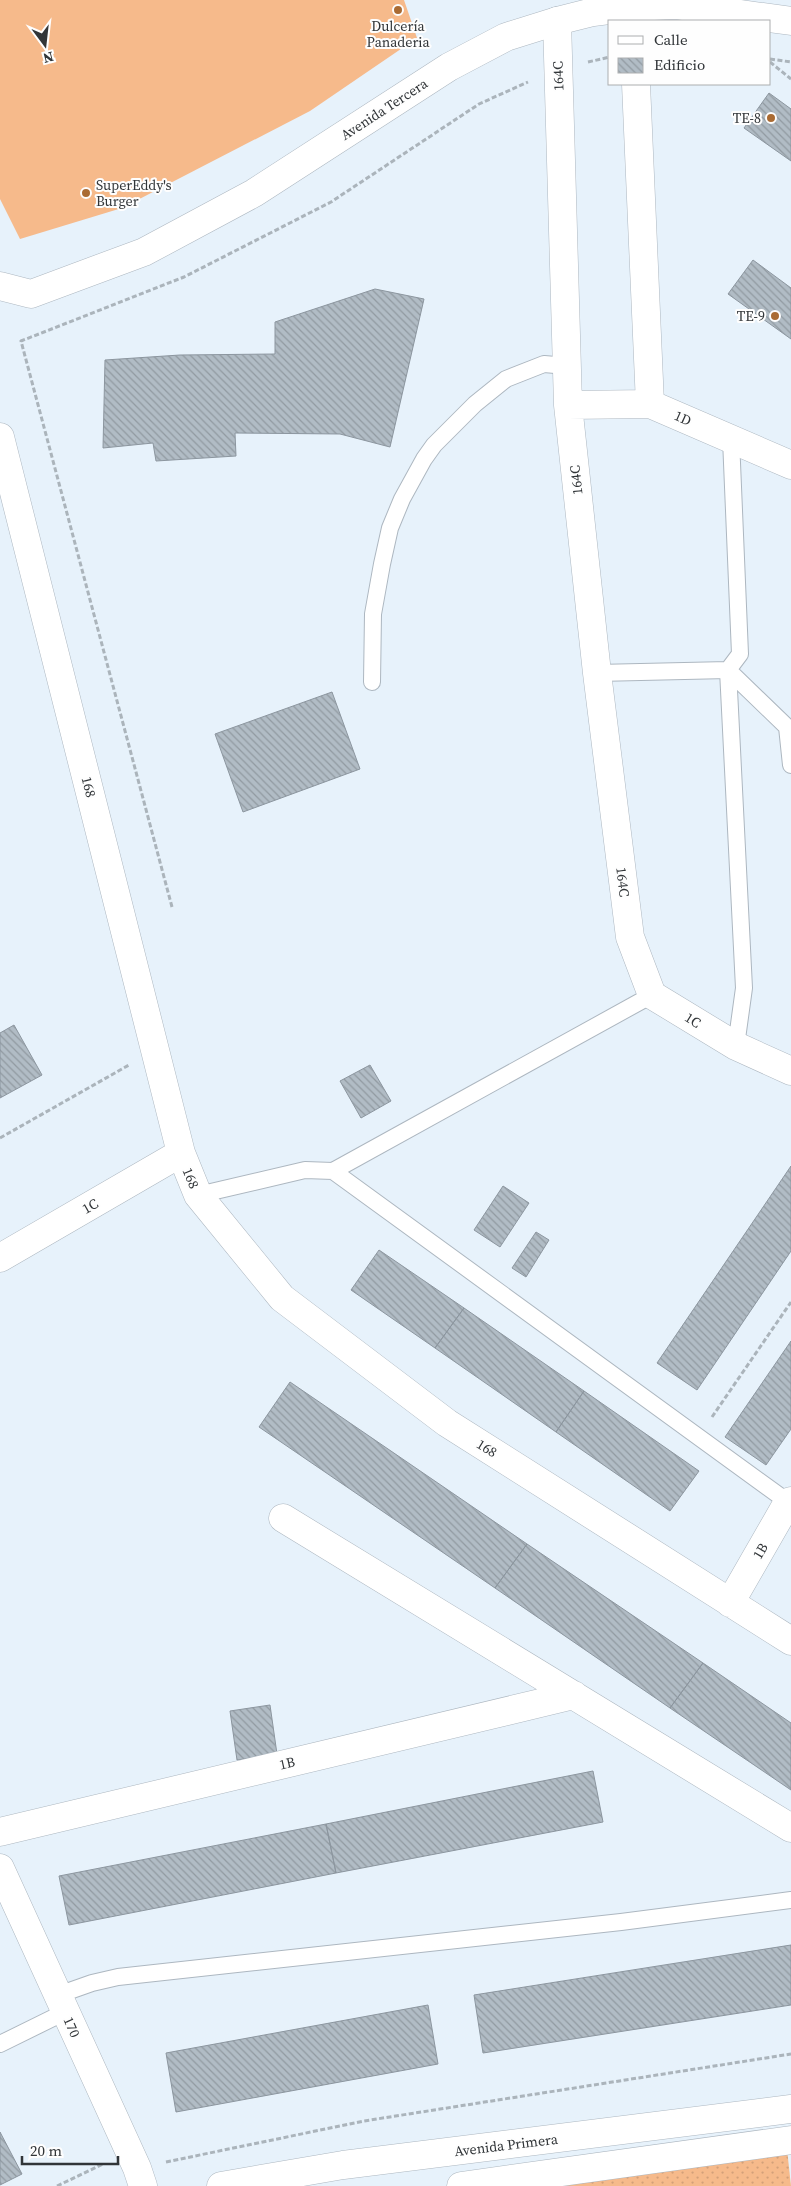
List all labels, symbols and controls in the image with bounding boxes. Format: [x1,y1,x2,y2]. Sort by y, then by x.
marker: Dulcería Panaderia [392,4,404,16]
place label: Dulcería Panaderia [366,16,430,52]
north arrow [20,20,70,70]
legend [608,20,771,85]
text: Calle [654,29,688,50]
text: N [41,47,56,69]
text: Edificio [654,54,705,75]
street label: 164C [547,61,569,91]
street label: Avenida Tercera [337,73,432,145]
place label: TE-8 [733,108,761,128]
marker: TE-8 [765,112,777,124]
place label: SuperEddy's Burger [96,175,172,211]
marker: SuperEddy's Burger [80,187,92,199]
place label: TE-9 [737,306,765,326]
marker: TE-9 [769,310,781,322]
street label: 1D [671,405,695,431]
street label: 164C [564,464,588,496]
street label: 168 [77,774,101,800]
street label: 164C [611,866,635,898]
street label: 1C [681,1007,705,1033]
street label: 168 [178,1164,204,1192]
street label: 1C [78,1193,102,1219]
street label: 168 [473,1434,501,1462]
street label: 1B [747,1539,773,1563]
street label: 1B [277,1751,297,1775]
street label: 170 [59,2013,85,2041]
street label: Avenida Primera [453,2129,560,2161]
scale bar [22,2134,119,2166]
text: 20 m [30,2140,62,2161]

